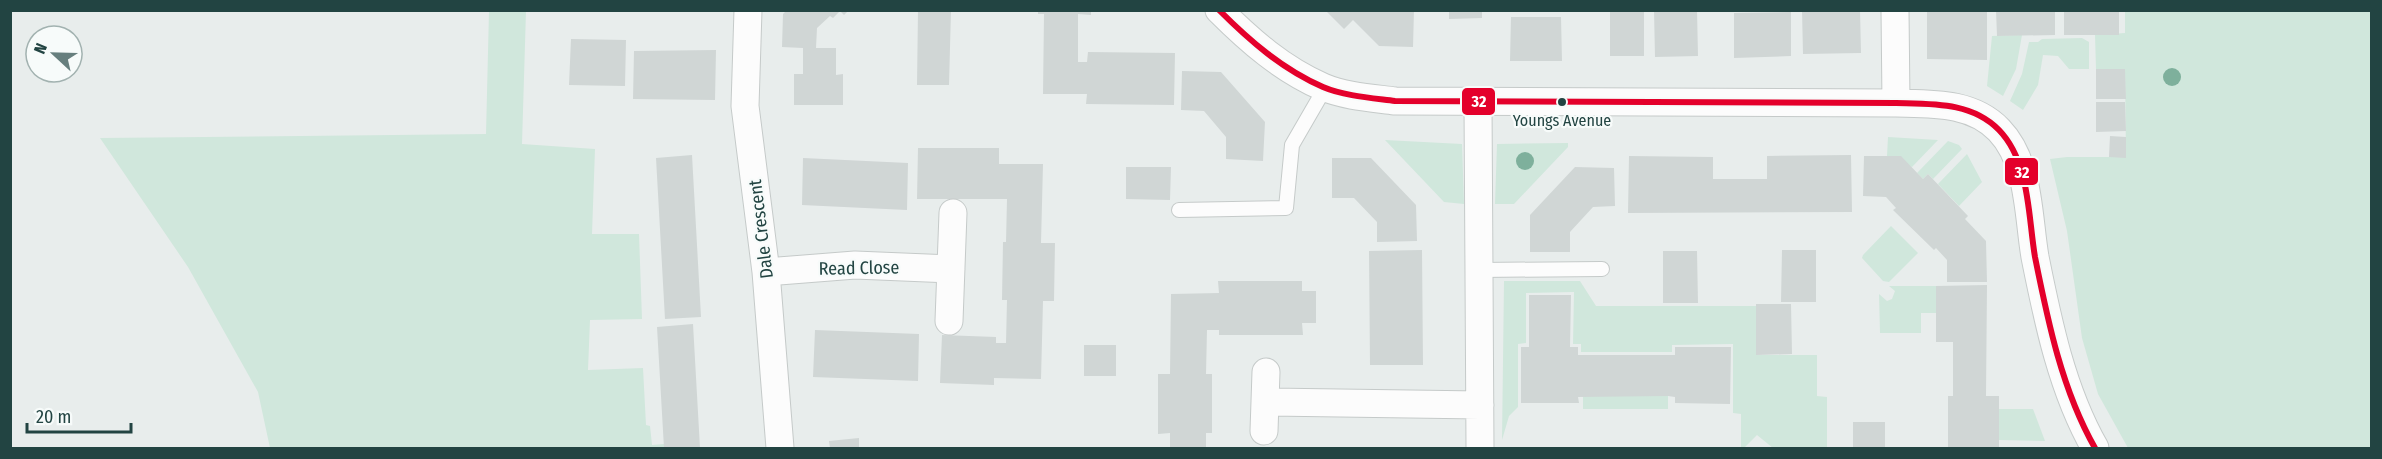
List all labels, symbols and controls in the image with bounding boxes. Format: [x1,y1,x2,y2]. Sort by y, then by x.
north arrow [24,24,84,84]
text: N [30,41,51,57]
line badge: 32 [1461,87,1496,116]
text: 32 [1471,92,1487,111]
marker: Youngs Avenue [1556,96,1568,108]
place label: Youngs Avenue [1513,111,1611,130]
line badge: 32 [2004,157,2039,186]
text: 32 [2014,163,2030,182]
street label: Dale Crescent [744,178,778,280]
street label: Read Close [818,256,900,280]
scale bar [27,396,130,434]
text: 20 m [36,406,71,428]

